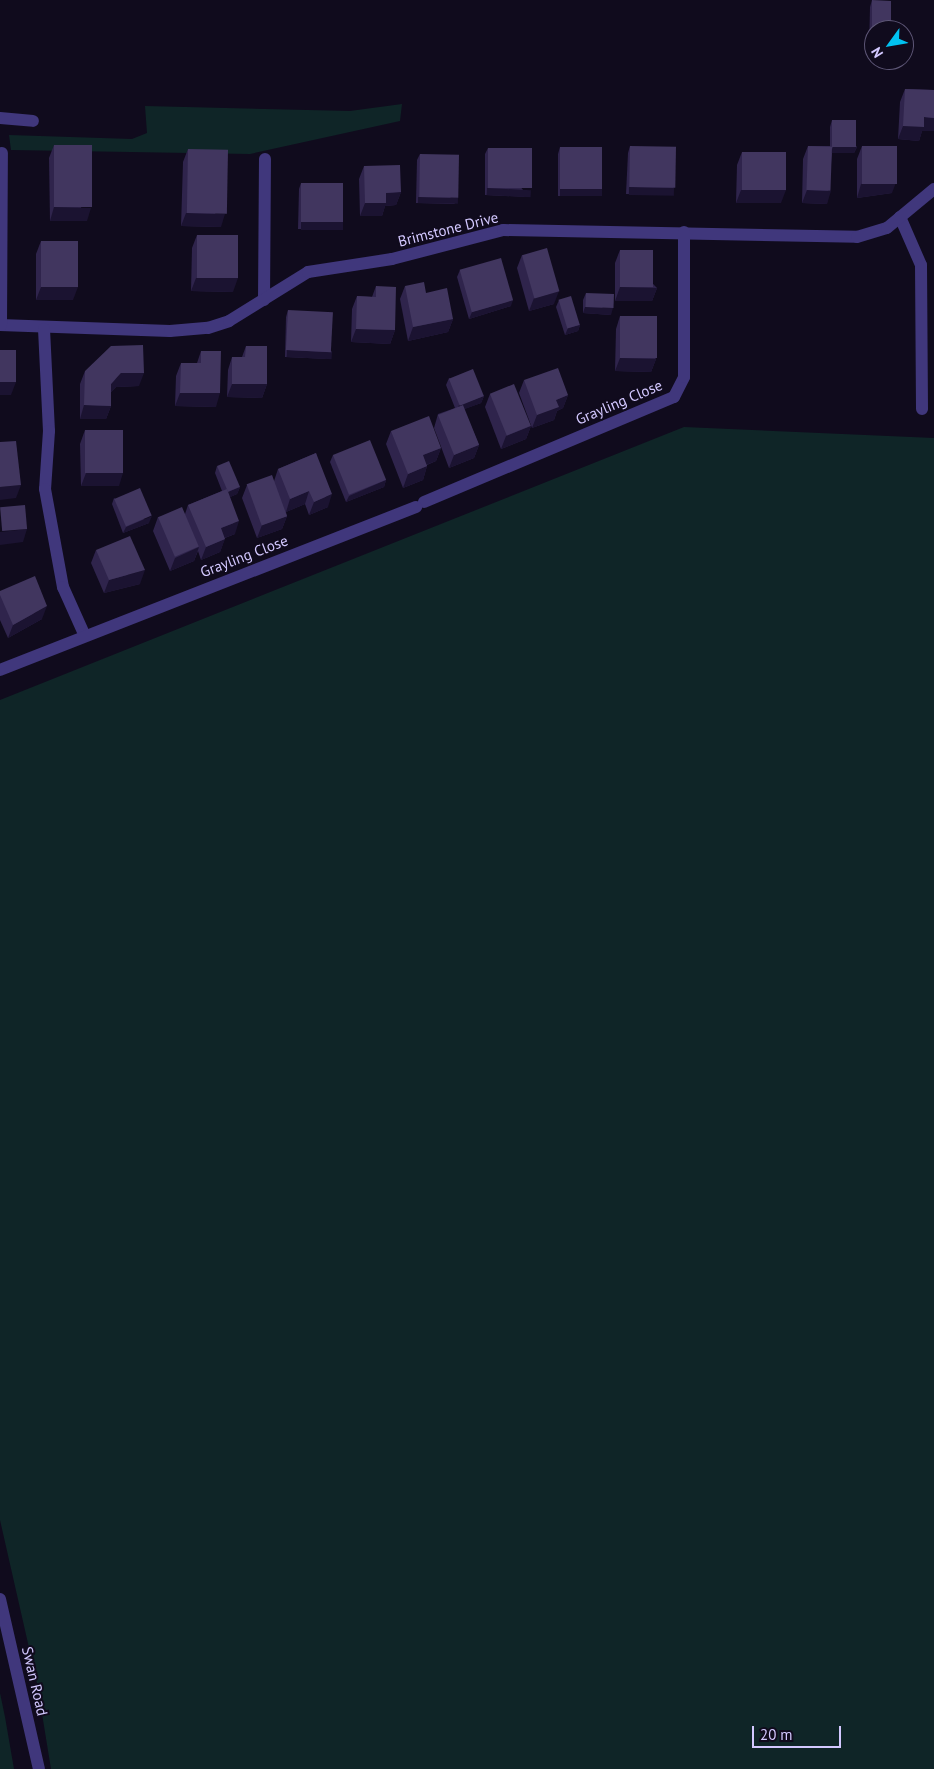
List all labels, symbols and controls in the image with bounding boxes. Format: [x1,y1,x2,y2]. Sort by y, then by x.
north arrow [864,20,914,70]
text: N [867,44,887,61]
street label: Brimstone Drive [396,208,500,250]
street label: Grayling Close [573,376,665,428]
street label: Grayling Close [198,531,290,581]
street label: Swan Road [18,1645,52,1717]
scale bar [754,1716,843,1748]
text: 20 m [760,1725,793,1744]

